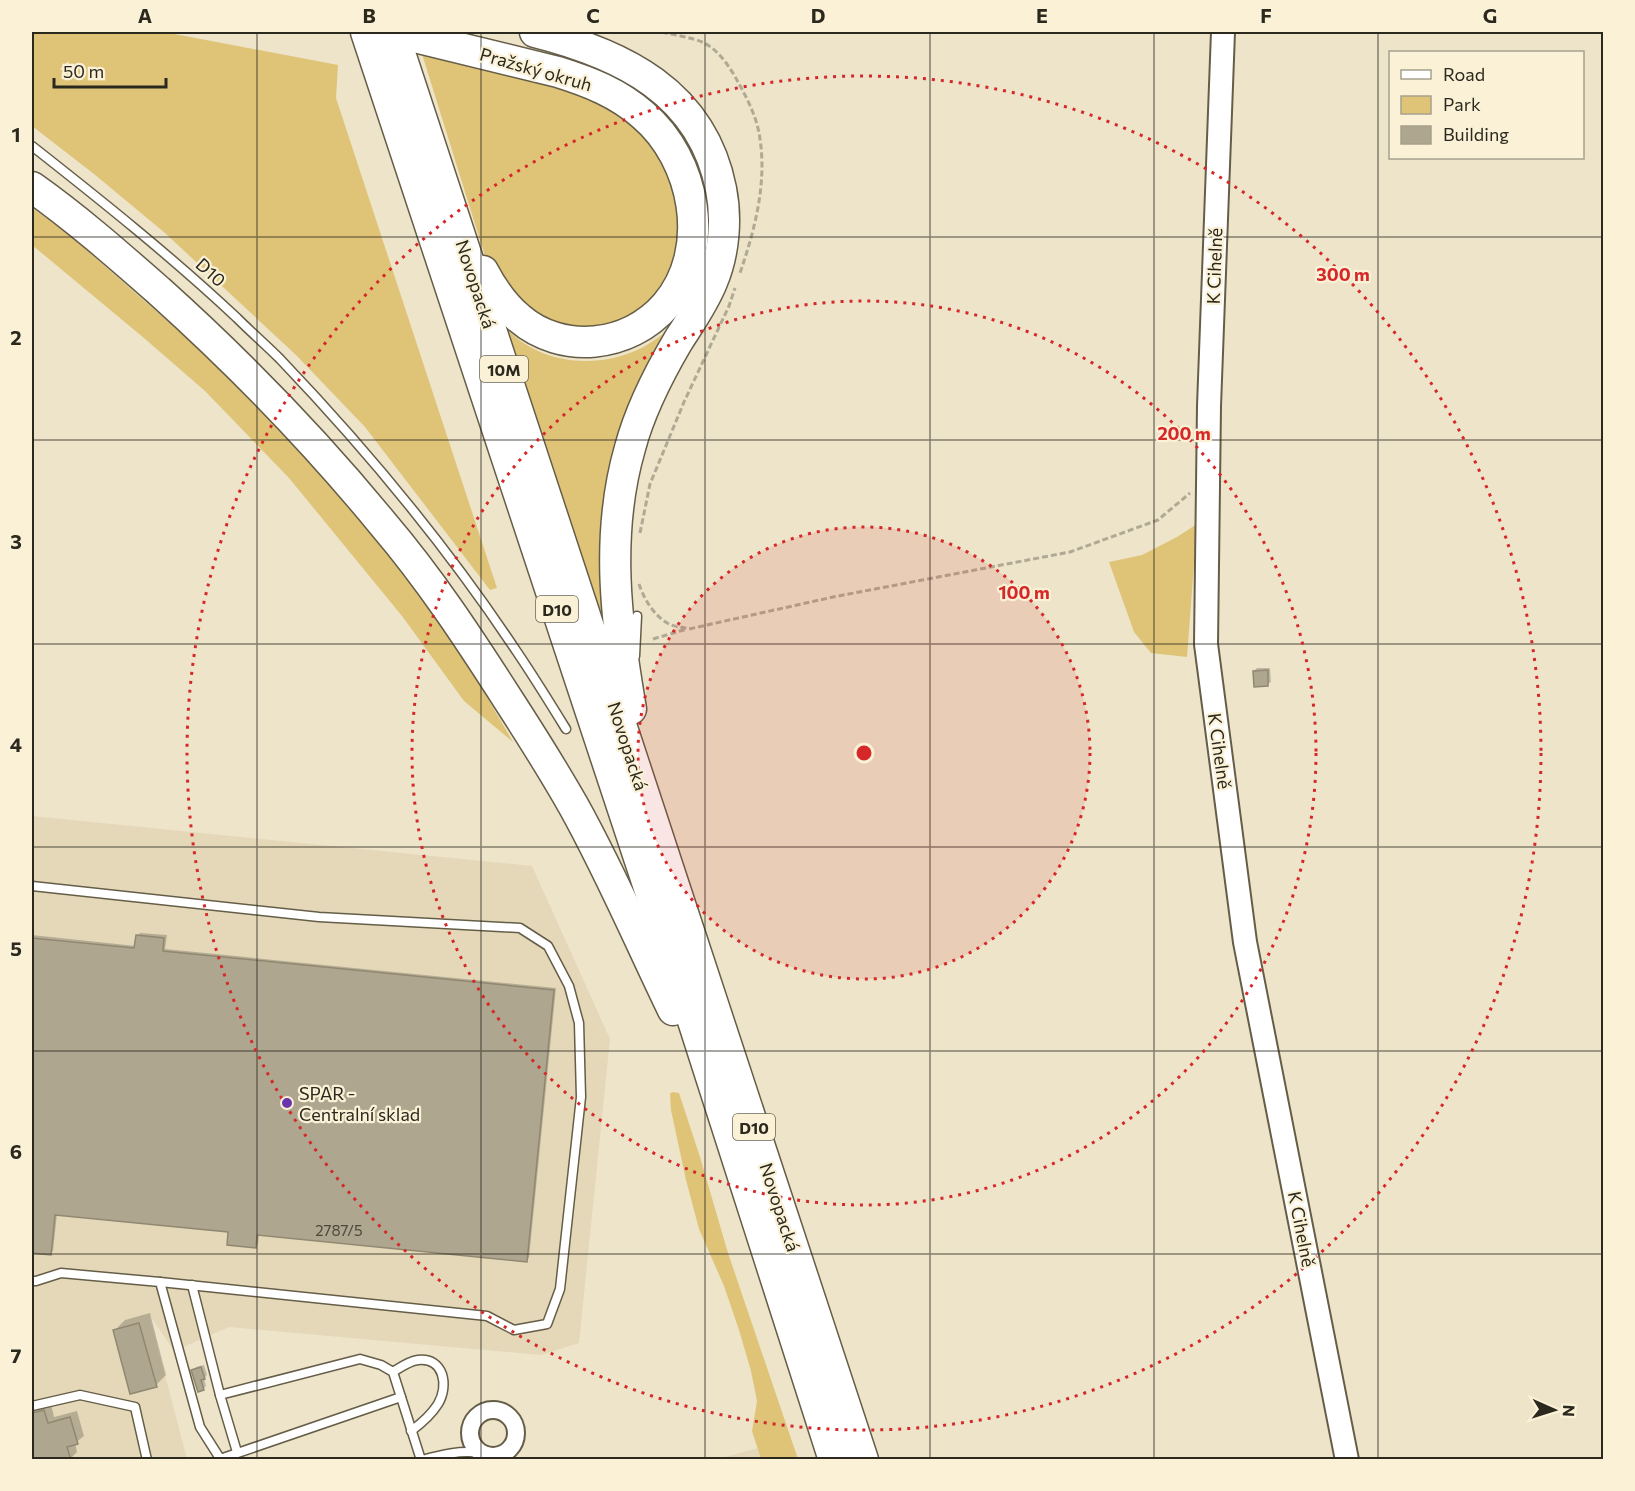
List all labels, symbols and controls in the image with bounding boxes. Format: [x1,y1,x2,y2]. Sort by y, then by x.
text: A [138,3,152,27]
text: B [362,3,376,27]
text: C [586,3,600,27]
text: D [811,3,825,27]
text: E [1036,3,1048,27]
text: F [1260,3,1272,27]
text: G [1483,3,1497,27]
street label: Pražský okruh [477,43,595,95]
scale bar [54,51,166,89]
legend [1389,51,1584,159]
text: 50 m [63,60,104,82]
text: Road [1443,63,1485,85]
text: Park [1443,93,1481,115]
text: 1 [11,122,21,146]
text: Building [1443,123,1509,145]
street label: K Cihelně [1202,227,1226,305]
street label: Novopacká [451,237,501,331]
street label: D10 [191,253,231,291]
text: 300 m [1316,263,1370,285]
text: 2 [10,325,22,349]
road number: 10M [480,356,528,382]
text: 200 m [1157,422,1211,444]
text: 3 [10,529,22,553]
text: 100 m [998,581,1050,603]
road number: D10 [536,596,578,622]
street label: Novopacká [603,699,653,793]
street label: K Cihelně [1204,712,1236,790]
text: 4 [10,732,22,756]
centre of rings [854,743,874,763]
text: 5 [10,936,22,960]
place label: SPAR - Centralní sklad [299,1082,420,1125]
marker: SPAR - Centralní sklad [280,1096,294,1110]
road number: D10 [733,1114,775,1140]
text: 6 [10,1139,22,1163]
street label: Novopacká [755,1160,805,1254]
street label: K Cihelně [1284,1189,1320,1269]
house number: 2787/5 [315,1221,363,1239]
text: 7 [11,1343,22,1367]
north arrow [1524,1380,1584,1440]
text: N [1560,1404,1579,1417]

